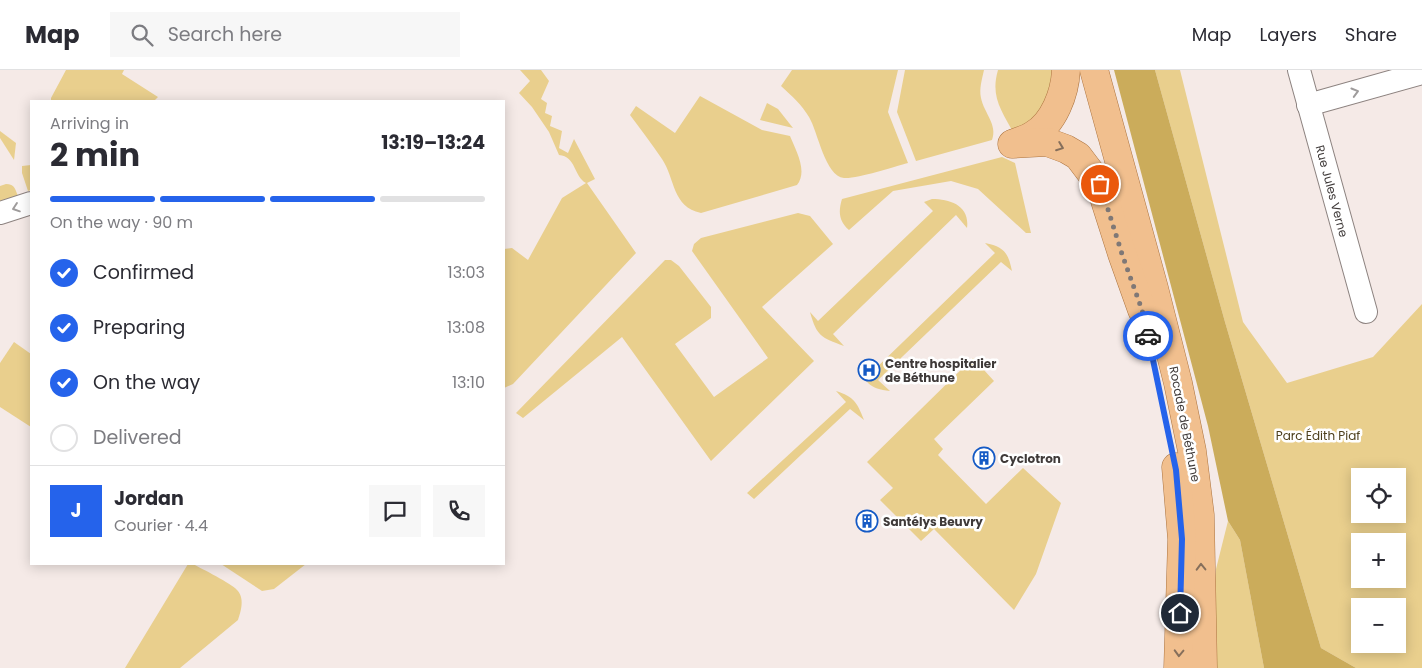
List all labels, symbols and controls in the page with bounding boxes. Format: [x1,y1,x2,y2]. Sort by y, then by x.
search box [110,12,460,57]
text: Map [25,18,80,51]
icon: search [128,21,156,49]
text: Search here [168,21,282,48]
text: Map [1192,22,1232,47]
text: Layers [1260,22,1317,47]
text: Share [1345,22,1397,47]
one-way arrow [1350,87,1359,97]
text: Arriving in [50,112,129,135]
text: 13:19–13:24 [381,129,485,156]
text: 2 min [50,132,140,177]
one-way arrow [1055,141,1064,151]
street label: Rue Jules Verne [1312,143,1352,239]
pin [1079,163,1121,205]
icon: bag [1086,170,1114,198]
one-way arrow [12,202,20,212]
text: On the way · 90 m [50,211,193,234]
icon: check [50,259,78,287]
text: Confirmed [93,259,194,286]
text: 13:03 [448,261,485,284]
courier [1123,311,1173,361]
icon: check [50,314,78,342]
text: Preparing [93,314,185,341]
text: 13:08 [447,316,485,339]
icon: car [1134,322,1162,350]
place label: Centre hospitalier de Béthune [885,355,996,386]
hospital icon: Centre hospitalier de Béthune [857,358,881,382]
street label: Rocade de Béthune [1165,365,1205,483]
icon: check [50,369,78,397]
text: On the way [93,369,200,396]
text: 13:10 [452,371,485,394]
text: Delivered [93,424,182,451]
park label: Parc Édith Piaf [1276,427,1360,444]
building icon: Cyclotron [972,446,996,470]
place label: Cyclotron [1000,450,1061,467]
map controls [1351,468,1406,653]
button: locate [1351,468,1406,523]
text: Jordan [114,485,184,512]
button: chat [369,485,421,537]
button: phone [433,485,485,537]
text: J [71,497,81,524]
building icon: Santélys Beuvry [855,509,879,533]
place label: Santélys Beuvry [883,513,983,530]
text: Courier · 4.4 [114,514,208,537]
button: + [1351,533,1406,588]
one-way arrow [1196,563,1206,570]
pin [1159,592,1201,634]
button: − [1351,598,1406,653]
icon: home [1166,599,1194,627]
one-way arrow [1173,649,1184,657]

